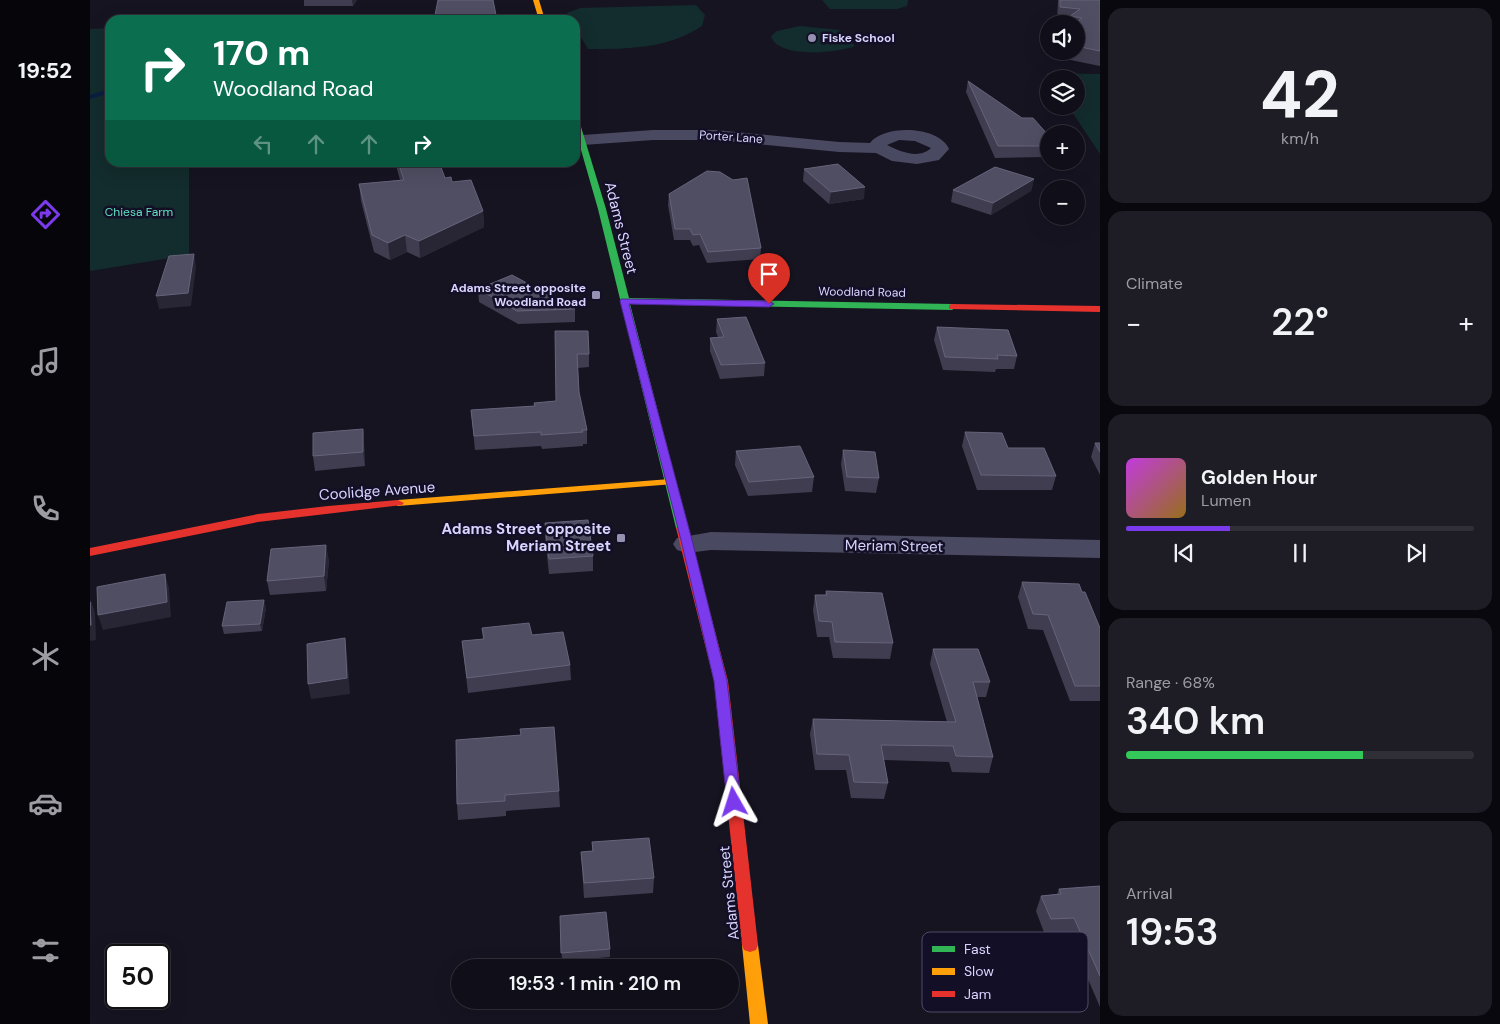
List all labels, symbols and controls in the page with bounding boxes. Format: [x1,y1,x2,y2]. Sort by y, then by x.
map controls [1040,15,1085,225]
button: sound [1040,15,1085,60]
text: 170 m [213,30,310,76]
place label: Fiske School [822,30,895,46]
marker: Fiske School [806,32,818,44]
icon: right [130,35,195,100]
text: 42 [1260,53,1340,137]
text: 19:52 [18,56,72,85]
button: layers [1040,70,1085,115]
text: Woodland Road [213,74,373,103]
button: + [1040,125,1085,170]
street label: Porter Lane [699,127,764,147]
text: km/h [1281,128,1319,149]
icon: left [249,130,277,158]
icon: ahead [302,130,330,158]
icon: ahead [355,130,383,158]
icon: right [408,130,436,158]
street label: Adams Street [600,180,642,276]
button: − [1040,180,1085,225]
icon: directions [28,197,63,232]
park label: Chiesa Farm [105,204,173,220]
pin [748,253,790,304]
icon: arrive [755,260,783,288]
text: Climate [1126,273,1183,294]
place label: Adams Street opposite Woodland Road [450,280,586,310]
street label: Woodland Road [818,283,906,301]
marker: Adams Street opposite Woodland Road [590,289,602,301]
text: 22° [1271,297,1329,347]
text: − [1126,305,1141,342]
text: + [1459,305,1474,342]
icon: music [28,344,63,379]
text: Golden Hour [1201,465,1317,490]
street label: Coolidge Avenue [318,477,436,505]
text: Lumen [1201,490,1251,511]
icon: phone [28,491,63,526]
place label: Adams Street opposite Meriam Street [442,519,611,556]
marker: Adams Street opposite Meriam Street [615,532,627,544]
street label: Meriam Street [845,535,943,557]
icon: previous [1170,539,1198,567]
icon: pause [1286,539,1314,567]
icon: next [1402,539,1430,567]
icon: climate [28,639,63,674]
text: Range · 68% [1126,672,1215,693]
text: 340 km [1126,696,1265,746]
position arrow [707,775,759,827]
icon: car [28,786,63,821]
street label: Adams Street [714,845,744,941]
text: Arrival [1126,883,1173,904]
text: 19:53 [1126,907,1219,957]
legend [922,932,1088,1012]
icon: filters [28,933,63,968]
text: Fast [964,940,991,958]
speed limit sign: 50 [105,944,170,1009]
text: Slow [964,962,994,980]
text: 19:53 · 1 min · 210 m [509,971,681,996]
text: Jam [964,985,991,1003]

